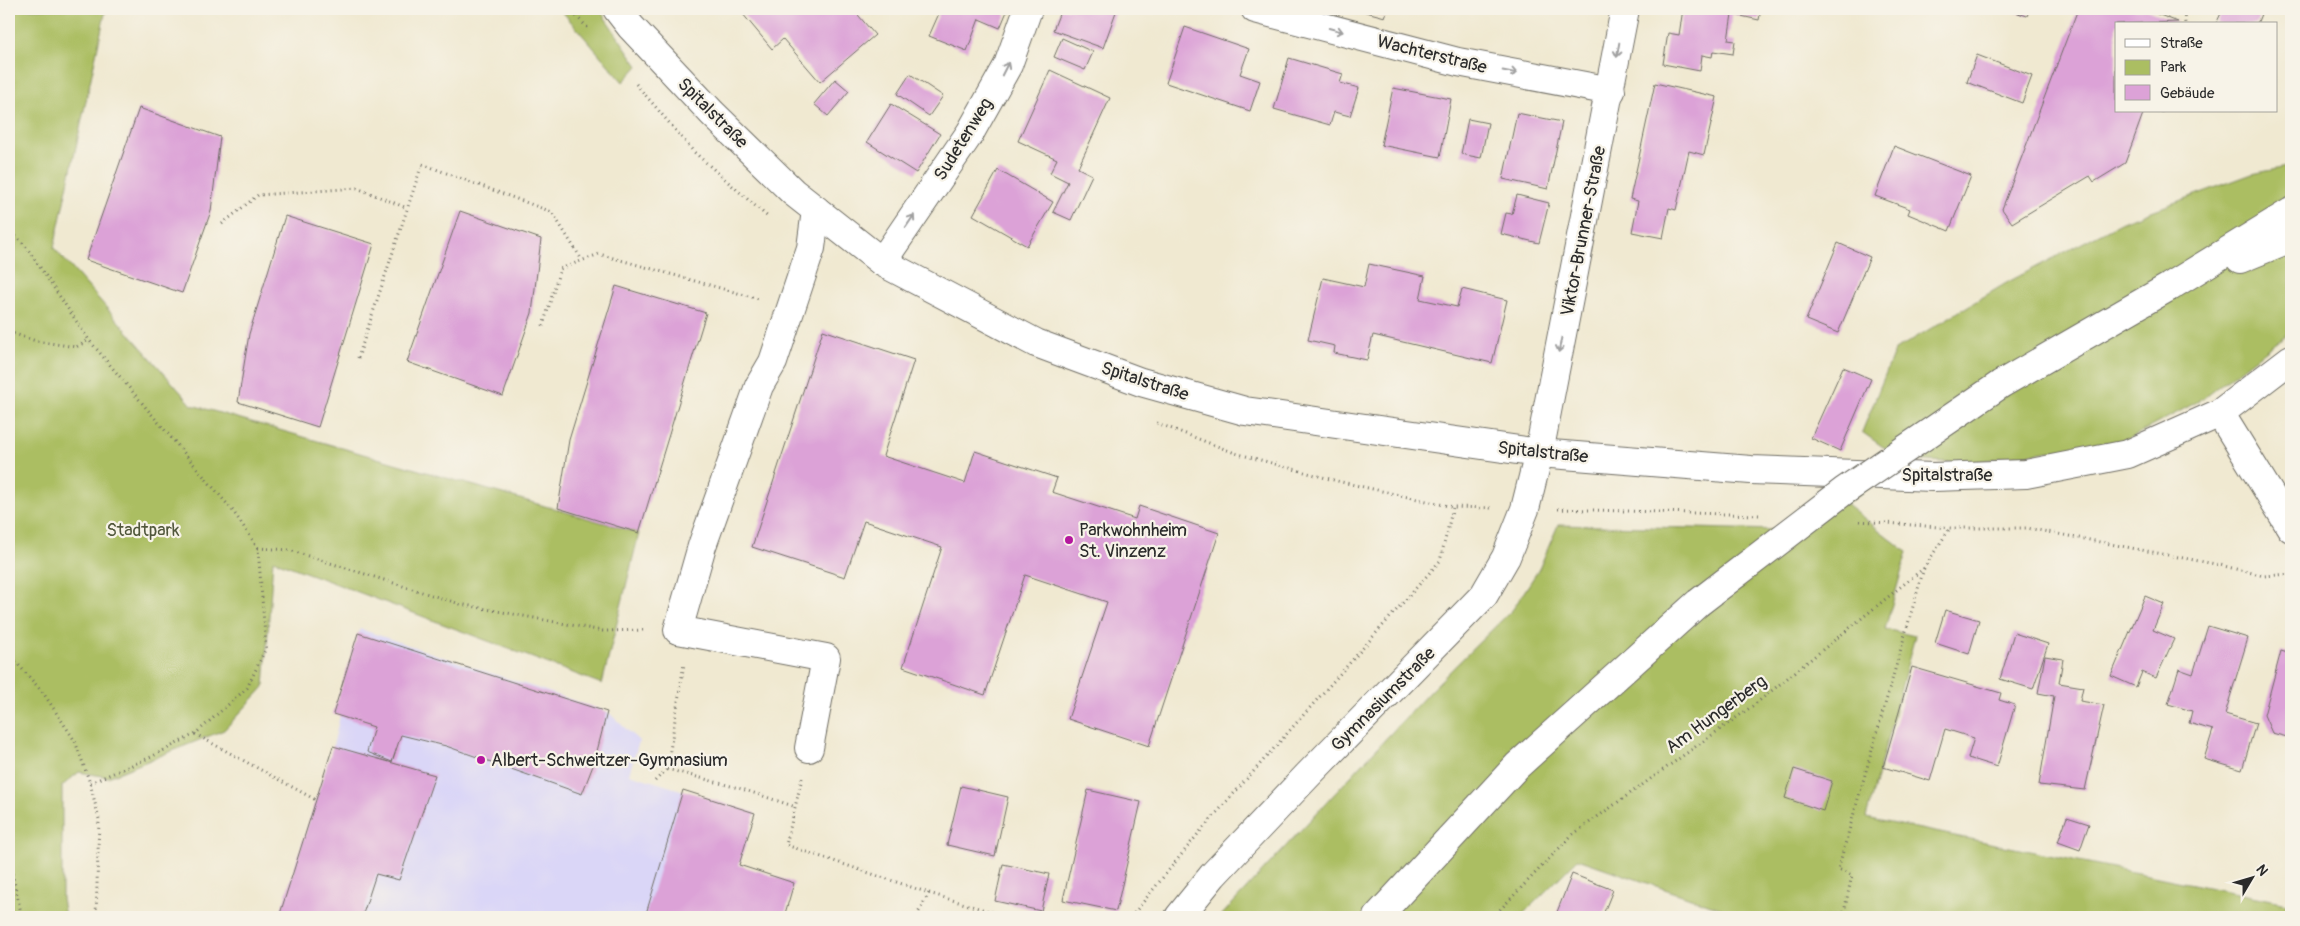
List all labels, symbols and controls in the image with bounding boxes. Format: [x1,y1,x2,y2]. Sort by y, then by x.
legend [2115,22,2278,112]
one-way arrow [1327,26,1343,35]
street label: Wachterstraße [1374,30,1489,79]
text: Straße [2160,34,2203,53]
one-way arrow [1613,42,1623,58]
text: Park [2160,58,2187,77]
one-way arrow [1001,62,1010,77]
one-way arrow [1502,68,1518,78]
street label: Spitalstraße [672,73,753,154]
text: Gebäude [2160,84,2215,103]
street label: Sudetenweg [929,94,998,185]
street label: Viktor-Brunner-Straße [1556,144,1611,318]
one-way arrow [905,215,915,229]
one-way arrow [1555,337,1565,353]
street label: Spitalstraße [1098,356,1192,406]
street label: Spitalstraße [1497,436,1589,469]
street label: Spitalstraße [1902,464,1993,487]
park label: Stadtpark [107,519,180,542]
place label: Parkwohnheim St. Vinzenz [1079,519,1187,563]
marker: Parkwohnheim St. Vinzenz [1063,534,1075,546]
street label: Gymnasiumstraße [1326,642,1441,756]
street label: Am Hungerberg [1661,670,1771,759]
place label: Albert-Schweitzer-Gymnasium [491,749,728,772]
marker: Albert-Schweitzer-Gymnasium [475,754,487,766]
north arrow [2228,854,2278,904]
text: N [2252,861,2271,879]

